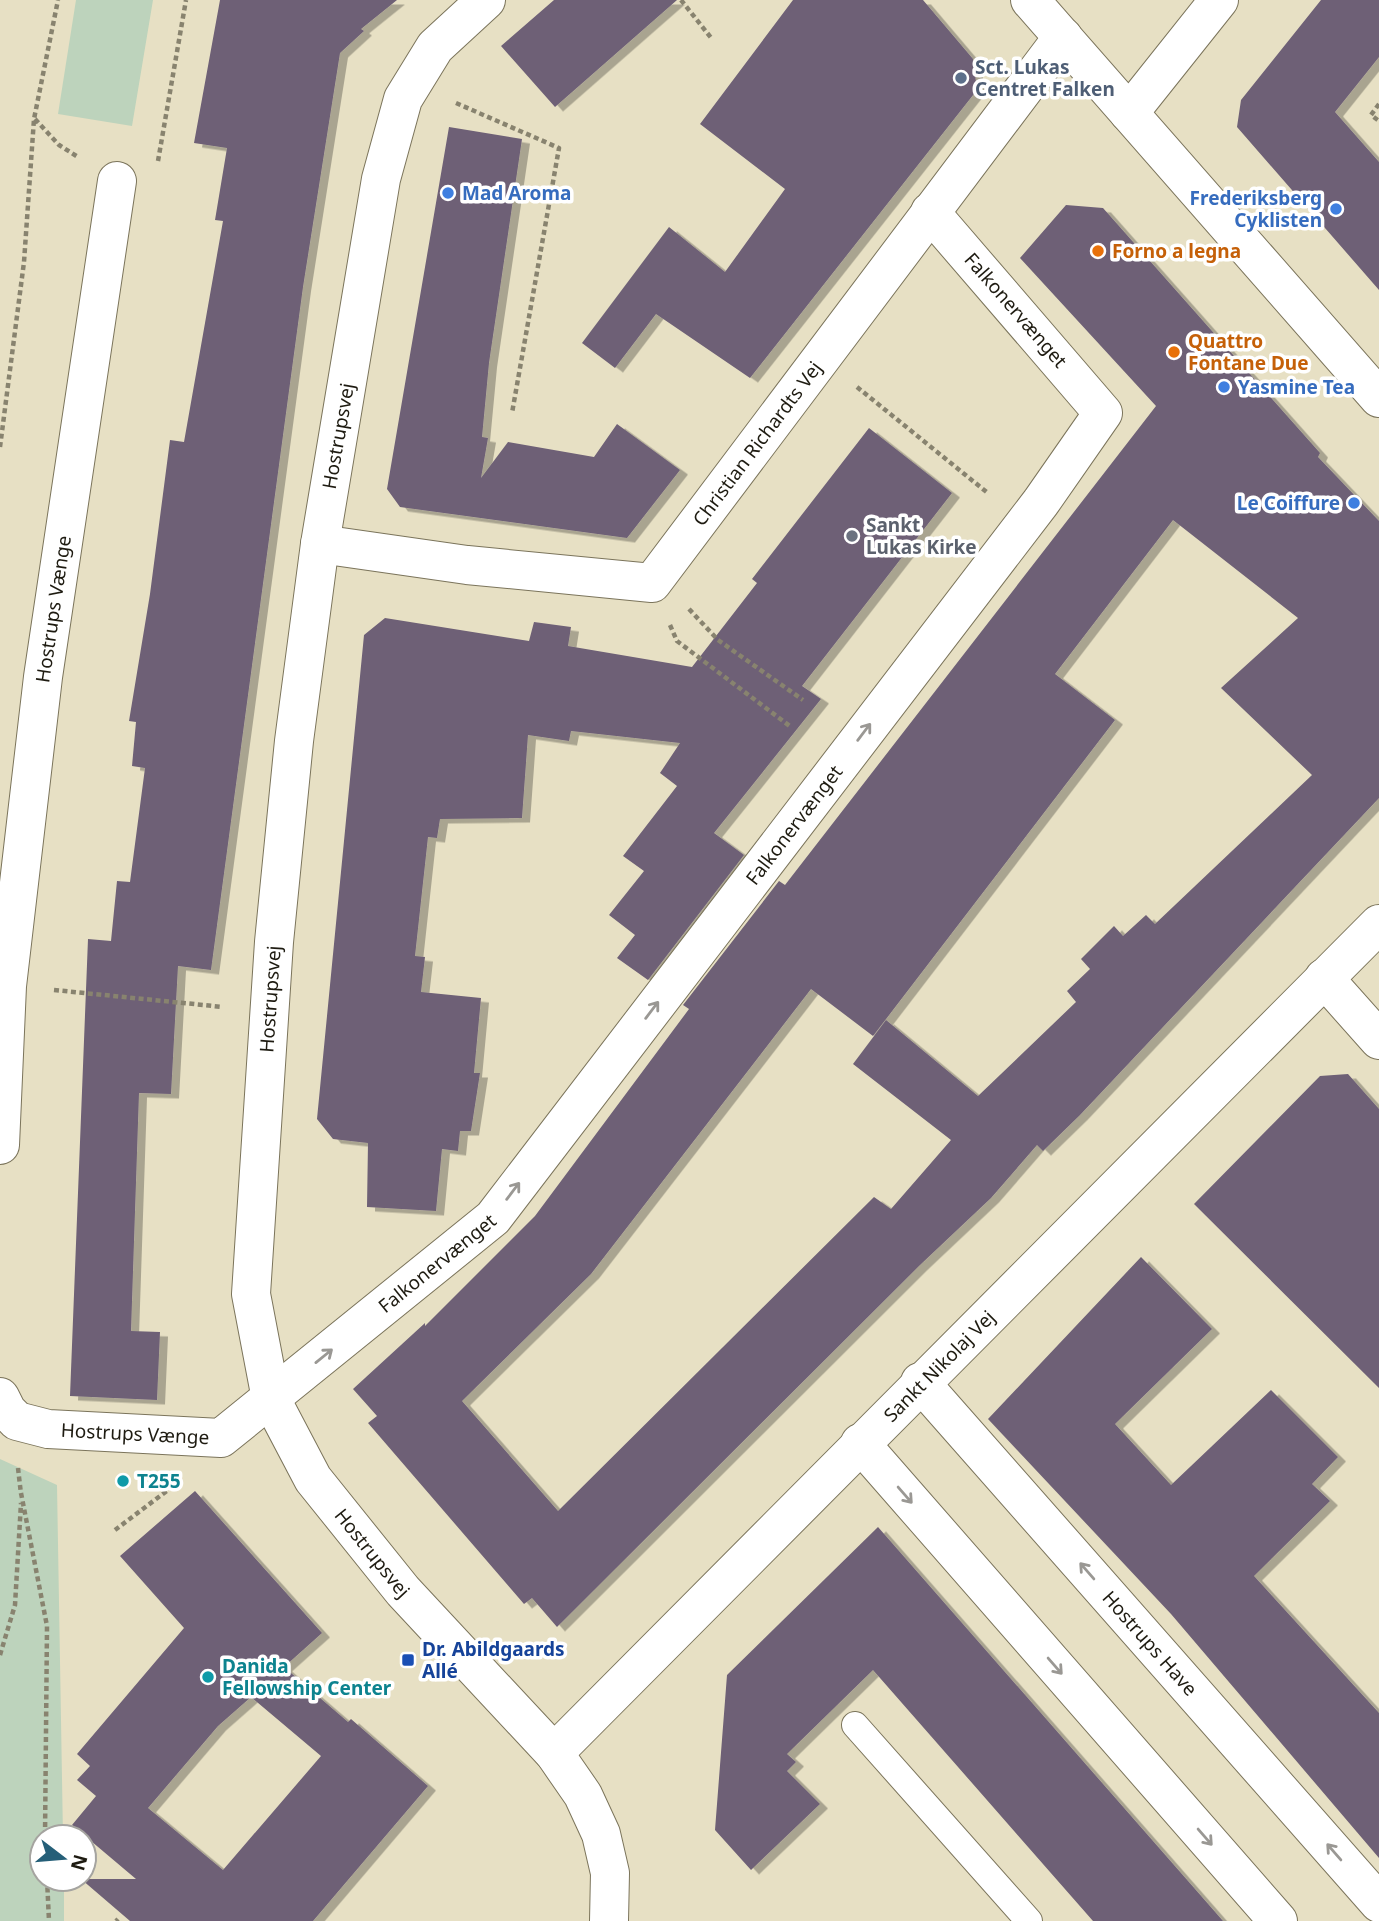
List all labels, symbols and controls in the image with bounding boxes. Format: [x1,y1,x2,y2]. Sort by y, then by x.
place label: Sct. Lukas Centret Falken [975,54,1115,102]
marker: Sct. Lukas Centret Falken [953,70,969,86]
place label: Mad Aroma [462,180,571,206]
marker: Mad Aroma [440,185,456,201]
place label: Frederiksberg Cyklisten [1190,185,1322,233]
marker: Frederiksberg Cyklisten [1328,201,1344,217]
place label: Forno a legna [1112,238,1241,264]
marker: Forno a legna [1090,243,1106,259]
street label: Falkonervænget [959,247,1073,373]
place label: Quattro Fontane Due [1188,328,1309,376]
marker: Quattro Fontane Due [1166,344,1182,360]
street label: Christian Richardts Vej [687,356,827,531]
place label: Yasmine Tea [1238,374,1355,400]
marker: Yasmine Tea [1216,379,1232,395]
street label: Hostrupsvej [316,381,360,491]
place label: Le Coiffure [1237,490,1340,516]
marker: Le Coiffure [1346,495,1362,511]
place label: Sankt Lukas Kirke [866,512,977,560]
marker: Sankt Lukas Kirke [844,528,860,544]
street label: Hostrups Vænge [29,534,77,684]
one-way arrow [857,724,872,742]
street label: Falkonervænget [740,759,848,890]
street label: Hostrupsvej [253,945,287,1053]
one-way arrow [644,1002,659,1020]
one-way arrow [506,1182,521,1201]
street label: Falkonervænget [373,1208,502,1319]
street label: Sankt Nikolaj Vej [878,1304,1001,1428]
one-way arrow [315,1348,333,1364]
street label: Hostrups Vænge [60,1417,210,1450]
place label: T255 [137,1468,181,1494]
marker: T255 [115,1473,131,1489]
one-way arrow [897,1485,913,1503]
street label: Hostrupsvej [329,1503,416,1603]
one-way arrow [1078,1563,1095,1580]
street label: Hostrups Have [1097,1585,1203,1701]
place label: Dr. Abildgaards Allé [422,1636,565,1684]
marker: Dr. Abildgaards Allé [400,1652,416,1668]
place label: Danida Fellowship Center [222,1653,392,1701]
one-way arrow [1047,1656,1063,1674]
marker: Danida Fellowship Center [200,1669,216,1685]
north arrow [28,1823,98,1893]
one-way arrow [1197,1828,1213,1846]
one-way arrow [1326,1843,1342,1861]
text: N [65,1852,94,1874]

